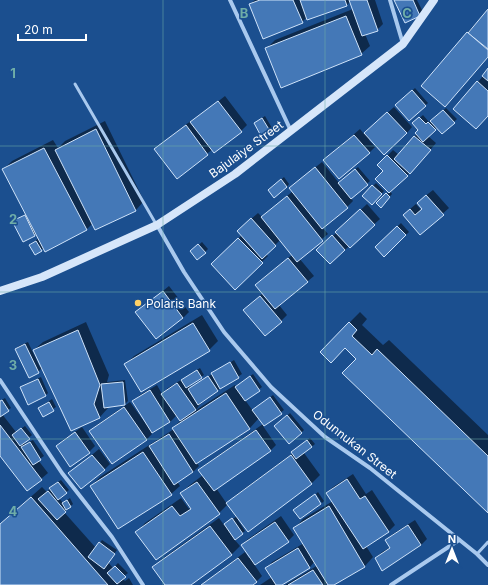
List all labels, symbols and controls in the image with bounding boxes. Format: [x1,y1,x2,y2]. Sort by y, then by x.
text: B [240,5,249,21]
text: C [402,5,412,21]
scale bar [18,16,86,42]
text: 20 m [24,22,53,37]
text: 1 [10,65,16,81]
street label: Bajulaiye Street [206,117,286,181]
text: 2 [9,211,17,227]
place label: Polaris Bank [146,296,216,311]
marker: Polaris Bank [133,298,143,308]
text: 3 [9,357,17,373]
street label: Odunnukan Street [310,407,400,482]
text: 4 [9,503,18,519]
north arrow [432,529,472,569]
text: N [448,532,456,546]

